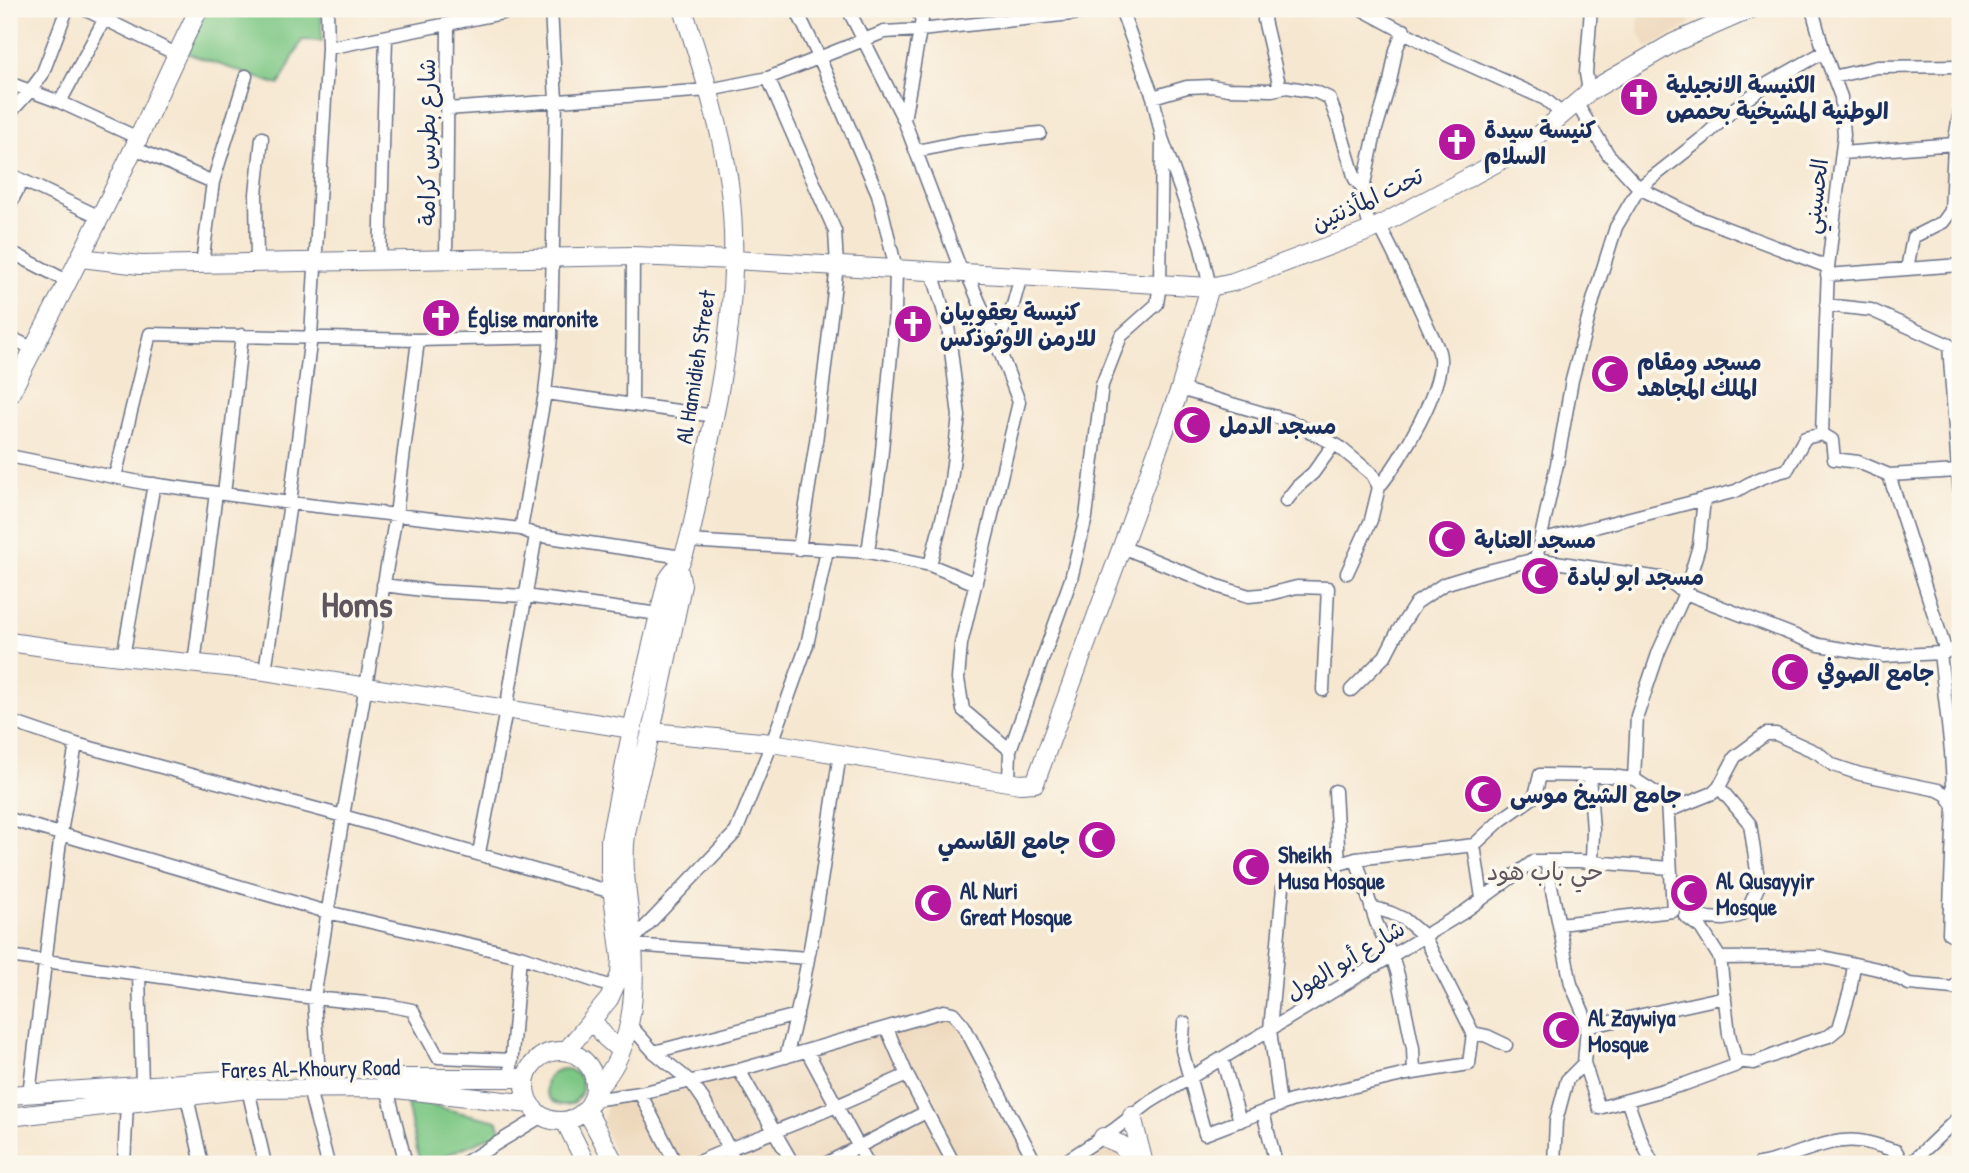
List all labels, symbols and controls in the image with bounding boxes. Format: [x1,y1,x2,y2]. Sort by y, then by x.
street label: شارع بطرس كرامة [411,58,443,226]
place label: الكنيسة الانجيلية الوطنية المشيخية بحمص [1666,69,1889,126]
church icon: الكنيسة الانجيلية الوطنية المشيخية بحمص [1618,76,1660,118]
place label: كنيسة سيدة السلام [1484,114,1597,174]
church icon: كنيسة سيدة السلام [1436,121,1478,163]
street label: الحسيني [1795,156,1841,236]
street label: تحت المأذنتين [1306,159,1428,238]
street label: Al Hamidieh Street [668,287,723,446]
place label: كنيسة يعقوبيان للارمن الاوثوذكس [940,296,1096,354]
church icon: Église maronite [420,297,462,339]
place label: Église maronite [468,303,599,335]
church icon: كنيسة يعقوبيان للارمن الاوثوذكس [892,303,934,345]
place label: مسجد ومقام الملك المجاهد [1637,346,1762,403]
mosque icon: مسجد ومقام الملك المجاهد [1589,353,1631,395]
mosque icon: مسجد الدمل [1171,404,1213,446]
place label: مسجد الدمل [1219,410,1336,441]
mosque icon: مسجد العنابة [1426,518,1468,560]
place label: مسجد العنابة [1474,524,1596,555]
mosque icon: مسجد ابو لبادة [1519,555,1561,597]
place label: مسجد ابو لبادة [1567,561,1704,592]
district label: Homs [321,578,393,629]
mosque icon: جامع الصوفي [1769,651,1811,693]
place label: جامع الصوفي [1817,657,1934,690]
mosque icon: جامع الشيخ موسى [1462,773,1504,815]
place label: جامع الشيخ موسى [1510,779,1682,812]
mosque icon: جامع القاسمي [1076,819,1118,861]
place label: جامع القاسمي [938,825,1070,862]
place label: Sheikh Musa Mosque [1278,839,1386,897]
mosque icon: Sheikh Musa Mosque [1230,846,1272,888]
district label: حي باب هود [1487,855,1603,893]
place label: Al Qusayyir Mosque [1716,865,1814,923]
mosque icon: Al Qusayyir Mosque [1668,872,1710,914]
place label: Al Nuri Great Mosque [960,875,1073,933]
mosque icon: Al Nuri Great Mosque [912,882,954,924]
street label: شارع أبو الهول [1280,912,1411,1009]
place label: Al Zaywiya Mosque [1588,1002,1676,1060]
mosque icon: Al Zaywiya Mosque [1540,1009,1582,1051]
street label: Fares Al-Khoury Road [221,1051,400,1085]

